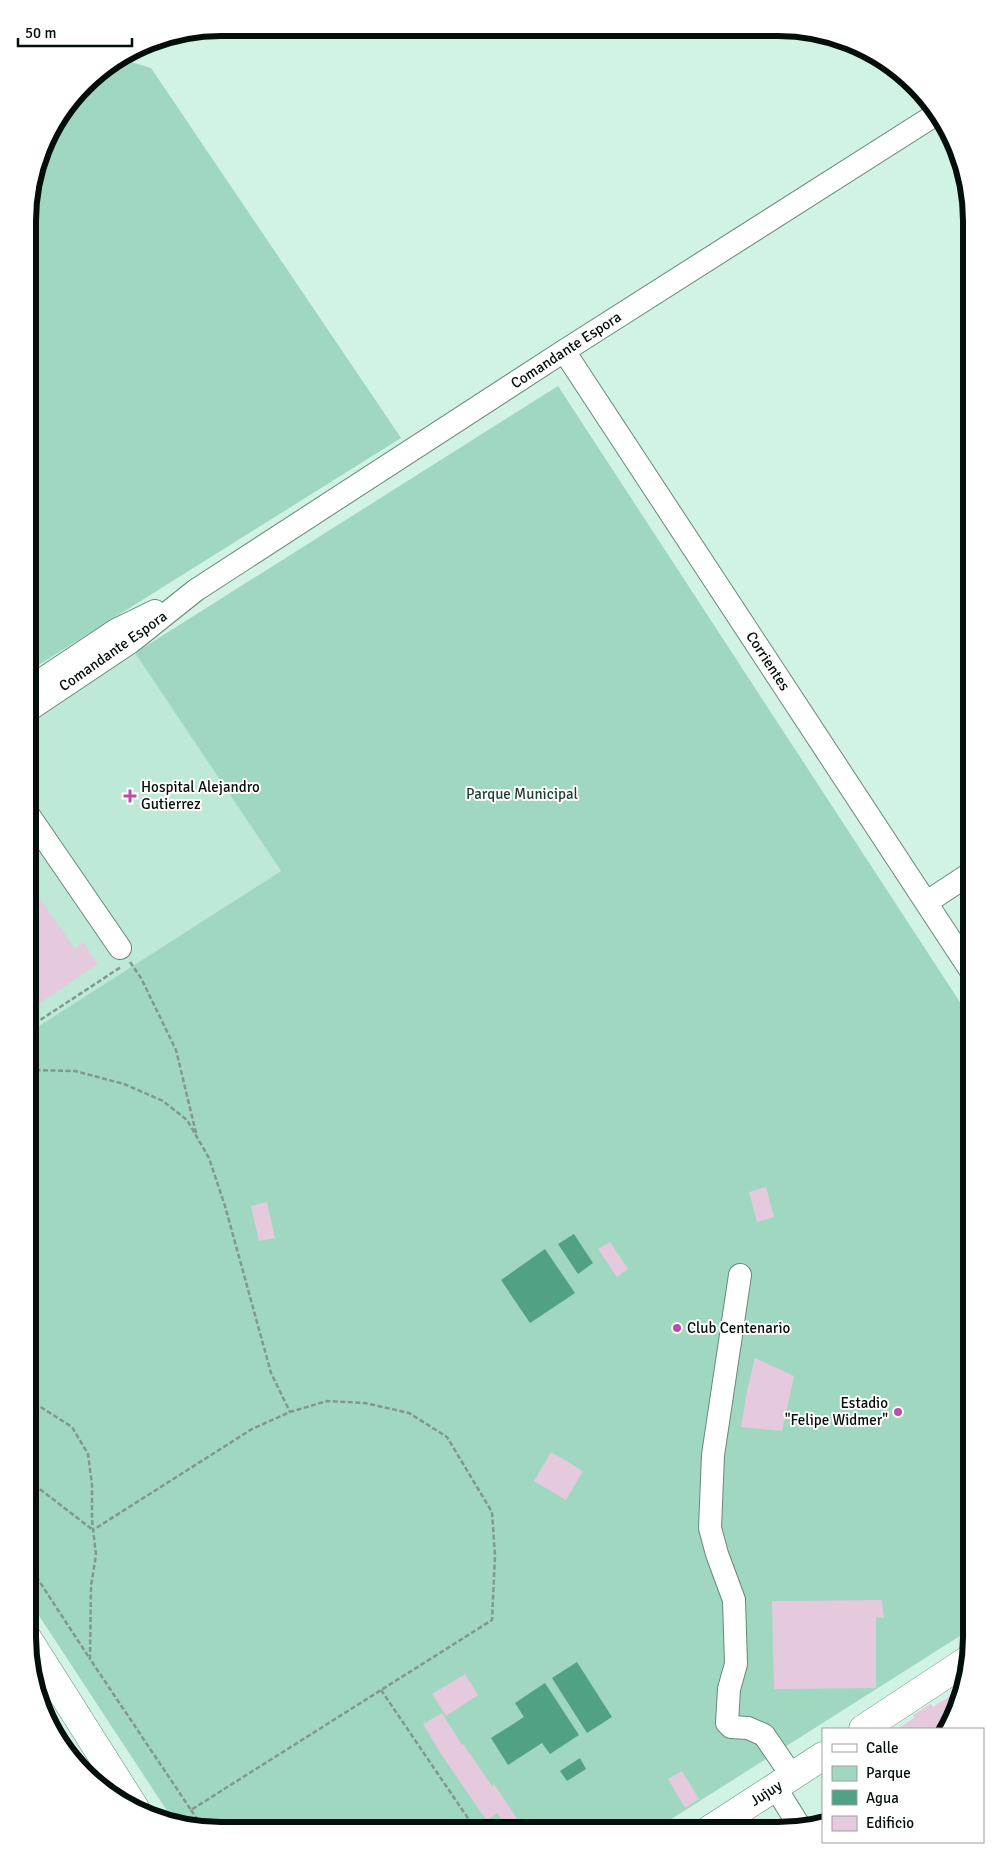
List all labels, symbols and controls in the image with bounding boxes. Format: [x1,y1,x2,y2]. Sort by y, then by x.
scale bar [18,15,131,47]
text: 50 m [25,24,56,42]
street label: Comandante Espora [507,308,625,392]
street label: Comandante Espora [55,607,171,695]
street label: Corrientes [742,628,794,694]
place label: Hospital Alejandro Gutierrez [141,778,260,813]
park label: Parque Municipal [466,785,578,803]
marker: Hospital Alejandro Gutierrez [123,789,137,803]
place label: Club Centenario [687,1319,791,1337]
marker: Club Centenario [671,1322,683,1334]
place label: Estadio "Felipe Widmer" [785,1394,888,1429]
marker: Estadio "Felipe Widmer" [892,1406,904,1418]
legend [822,1728,984,1843]
text: Calle [866,1739,899,1757]
text: Parque [866,1764,911,1782]
street label: Jujuy [747,1776,785,1810]
text: Agua [866,1789,899,1807]
text: Edificio [866,1814,914,1832]

